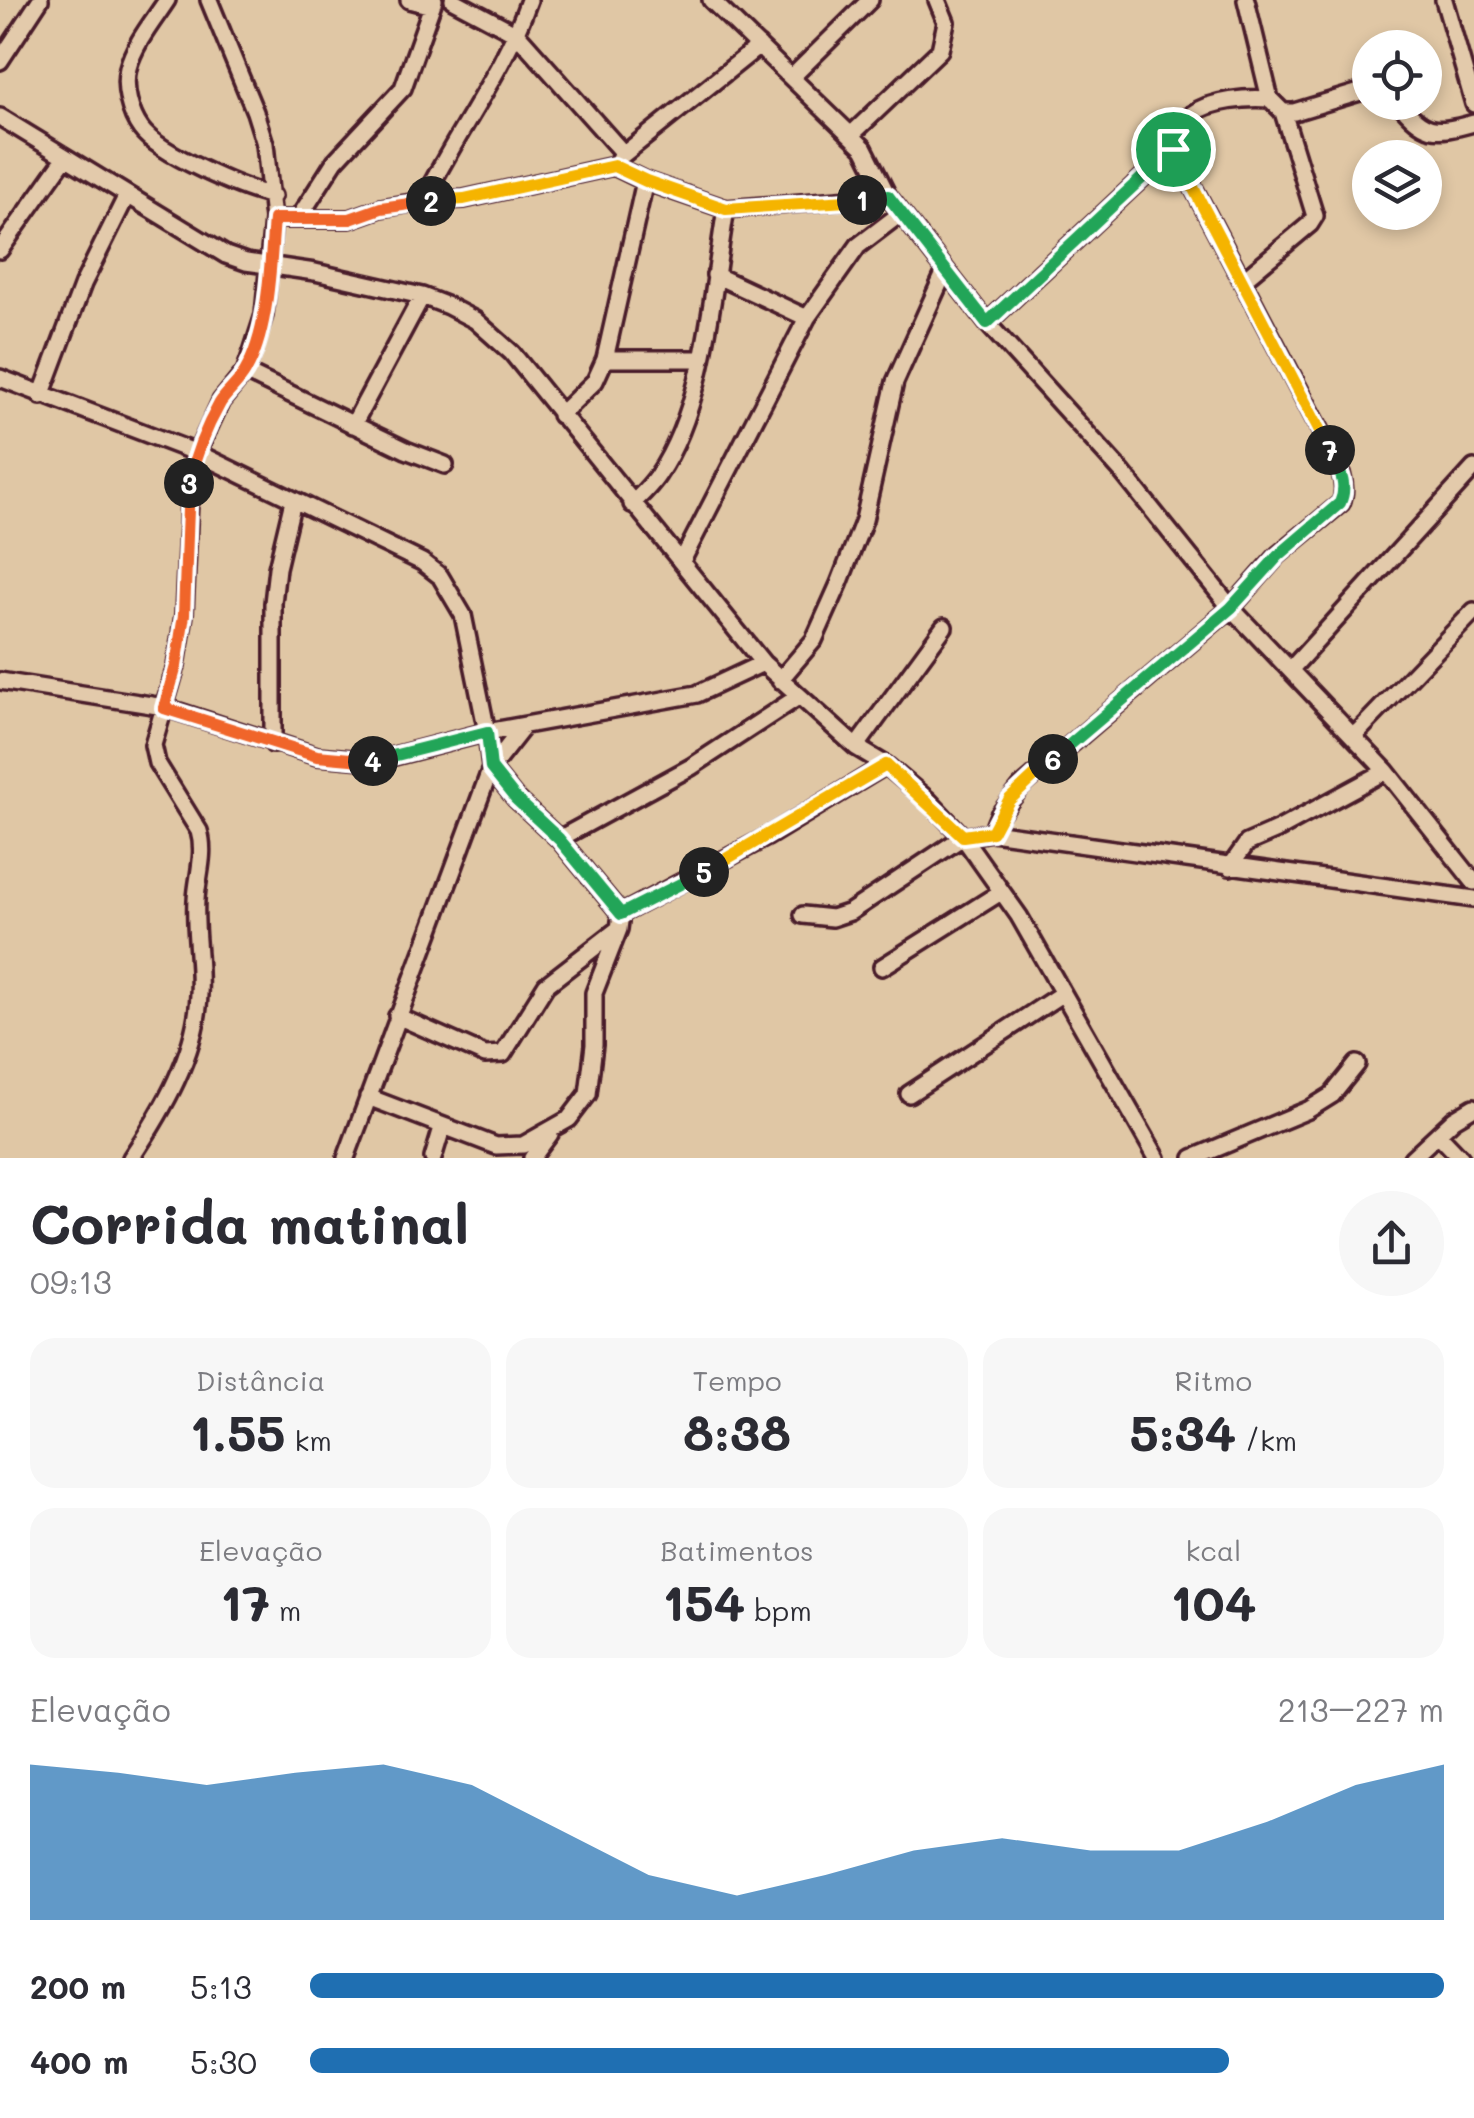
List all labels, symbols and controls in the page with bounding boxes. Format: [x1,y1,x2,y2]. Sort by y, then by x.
map controls [1352,30,1442,230]
button: locate [1352,30,1442,120]
pin [1131,107,1216,192]
icon: arrive [1146,122,1201,177]
button: layers [1352,140,1442,230]
pin: 1 [837,175,887,225]
pin: 2 [406,176,456,226]
text: 1 [856,182,868,218]
text: 2 [423,183,439,219]
pin: 7 [1305,425,1355,475]
text: 7 [1322,432,1338,468]
pin: 3 [164,458,214,508]
text: 3 [181,465,197,501]
pin: 6 [1028,734,1078,784]
pin: 4 [348,736,398,786]
text: 6 [1045,741,1061,777]
text: 4 [364,743,382,779]
pin: 5 [679,847,729,897]
text: 5 [696,854,712,890]
text: Corrida matinal [30,1186,469,1258]
button: share [1339,1191,1444,1296]
text: 09:13 [30,1260,112,1302]
text: Distância [196,1362,325,1398]
text: Tempo [692,1362,782,1398]
text: Ritmo [1174,1362,1252,1398]
text: 1.55 [190,1398,286,1464]
text: 8:38 [683,1398,791,1464]
text: 5:34 [1130,1398,1236,1464]
text: km [286,1422,332,1458]
text: /km [1236,1422,1297,1458]
text: Elevação [199,1532,322,1568]
text: Batimentos [660,1532,814,1568]
text: kcal [1185,1532,1241,1568]
text: 17 [220,1568,270,1634]
text: 154 [662,1568,745,1634]
text: 104 [1170,1568,1256,1634]
text: m [270,1592,301,1628]
text: bpm [745,1592,812,1628]
text: Elevação [30,1688,171,1730]
text: 213–227 m [1278,1688,1444,1730]
text: 200 m [30,1965,126,2007]
text: 5:13 [190,1965,252,2007]
text: 400 m [30,2040,128,2082]
text: 5:30 [190,2040,257,2082]

